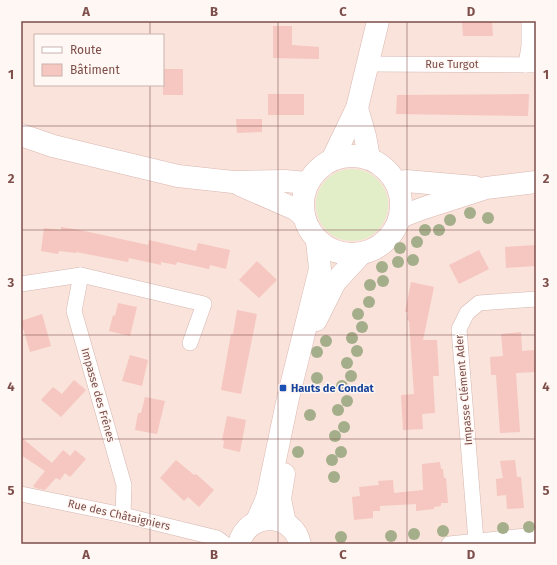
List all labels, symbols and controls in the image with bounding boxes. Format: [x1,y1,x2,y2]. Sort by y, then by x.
text: A [81,4,90,19]
text: B [210,4,218,19]
text: C [339,4,347,19]
text: D [467,4,476,19]
legend [34,34,164,86]
text: Route [70,43,102,57]
street label: Rue Turgot [425,58,479,71]
text: Bâtiment [70,63,120,77]
text: 1 [8,67,14,82]
text: 1 [543,67,549,82]
text: 2 [8,171,15,186]
text: 2 [543,171,550,186]
text: 3 [7,275,15,290]
text: 3 [542,275,550,290]
street label: Impasse Clément Ader [453,333,475,446]
street label: Impasse des Frênes [78,346,118,444]
text: 4 [7,379,15,394]
text: 4 [542,379,550,394]
place label: Hauts de Condat [291,382,375,395]
marker: Hauts de Condat [278,383,288,393]
text: 5 [8,483,15,498]
text: 5 [543,483,550,498]
street label: Rue des Châtaigniers [67,497,171,533]
text: A [81,547,90,562]
text: B [210,547,218,562]
text: C [339,547,347,562]
text: D [467,547,476,562]

